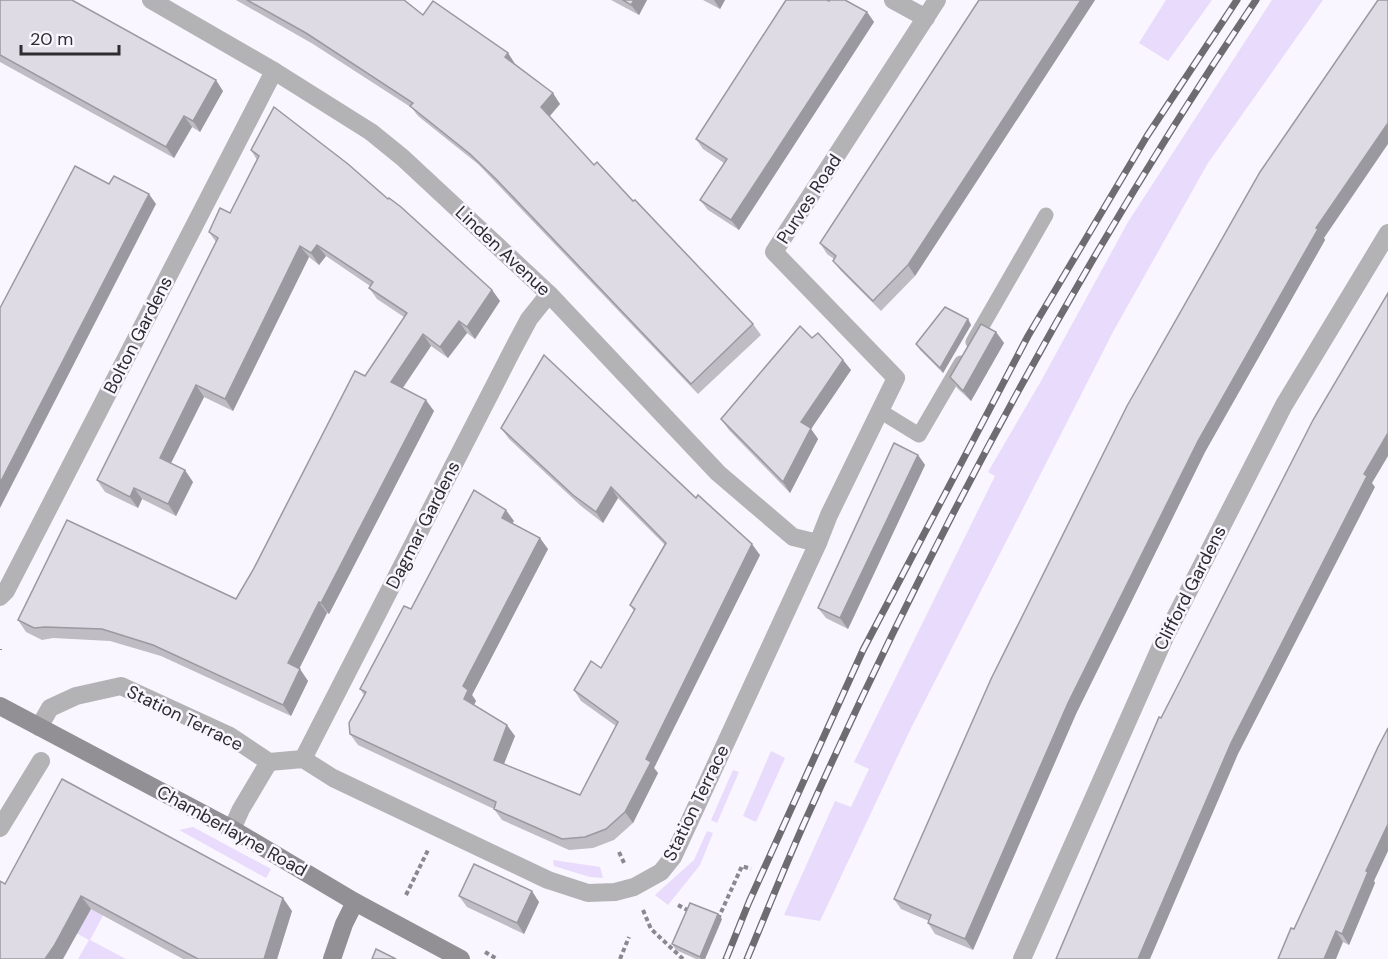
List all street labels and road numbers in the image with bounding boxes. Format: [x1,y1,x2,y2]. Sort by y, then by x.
street label: Purves Road [771,150,847,248]
street label: Linden Avenue [450,201,556,301]
street label: Bolton Gardens [98,272,178,398]
street label: Dagmar Gardens [380,457,466,593]
street label: Clifford Gardens [1148,522,1232,654]
street label: Station Terrace [123,679,247,757]
street label: Station Terrace [657,741,735,865]
street label: Chamberlayne Road [153,780,311,882]

